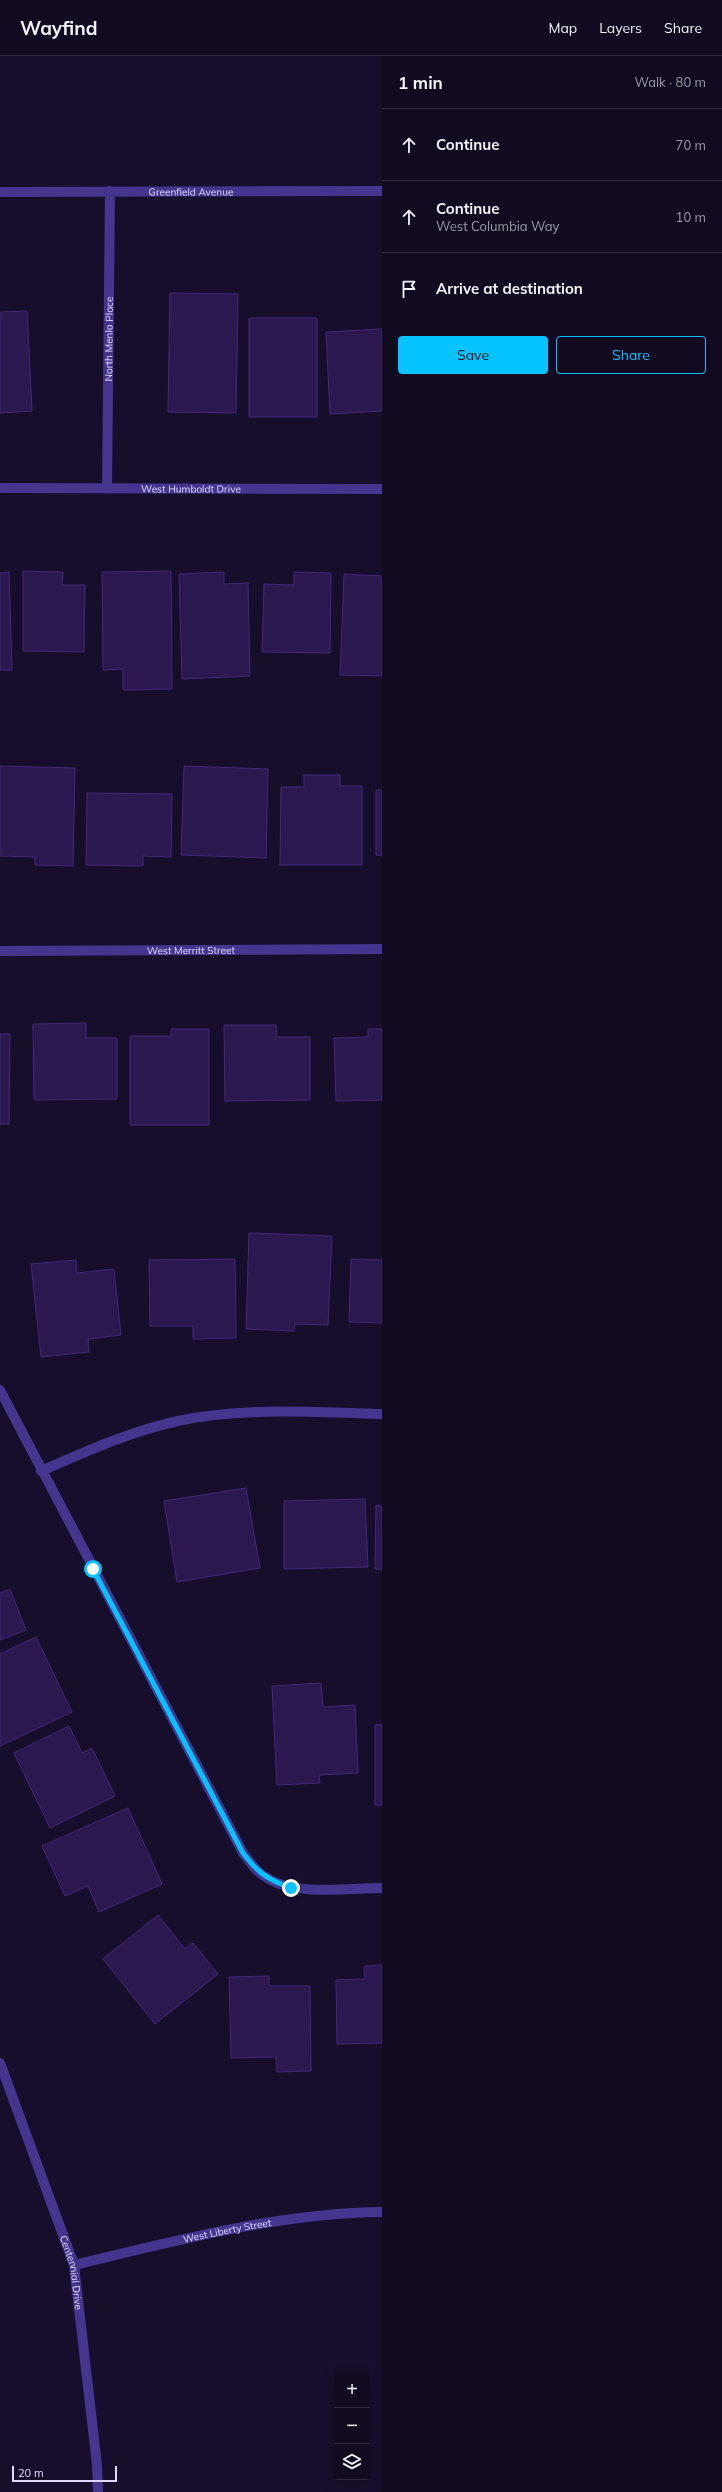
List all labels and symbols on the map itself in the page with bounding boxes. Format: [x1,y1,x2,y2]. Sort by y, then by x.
street label: Greenfield Avenue [149,185,233,199]
street label: North Menlo Place [102,296,116,382]
street label: West Humboldt Drive [141,482,241,496]
street label: West Merritt Street [147,944,236,957]
route start [84,1560,102,1578]
route end [282,1879,300,1897]
street label: West Liberty Street [182,2216,273,2246]
street label: Centennial Drive [57,2234,85,2310]
scale bar [12,2464,117,2483]

